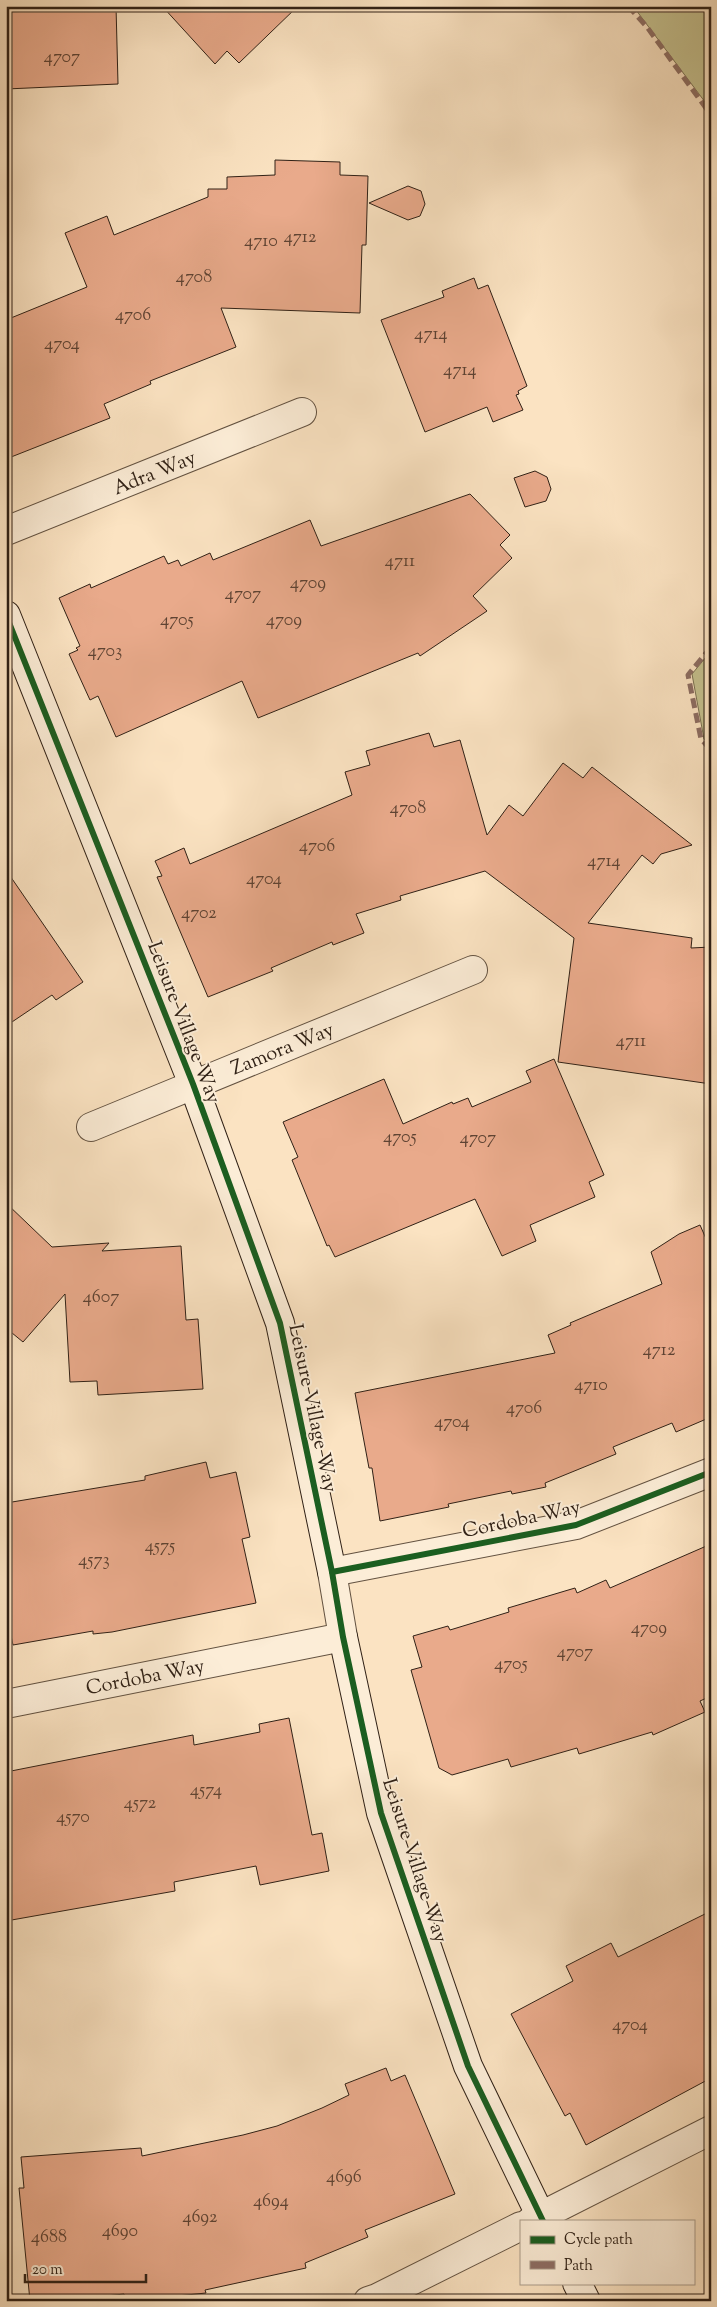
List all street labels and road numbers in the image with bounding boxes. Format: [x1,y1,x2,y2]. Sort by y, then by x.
street label: Adra Way [109,445,201,504]
street label: Leisure Village Way [138,938,227,1108]
street label: Zamora Way [227,1017,339,1084]
street label: Leisure Village Way [280,1322,344,1495]
street label: Cordoba Way [460,1494,583,1547]
street label: Cordoba Way [84,1653,207,1704]
street label: Leisure Village Way [373,1775,454,1947]

